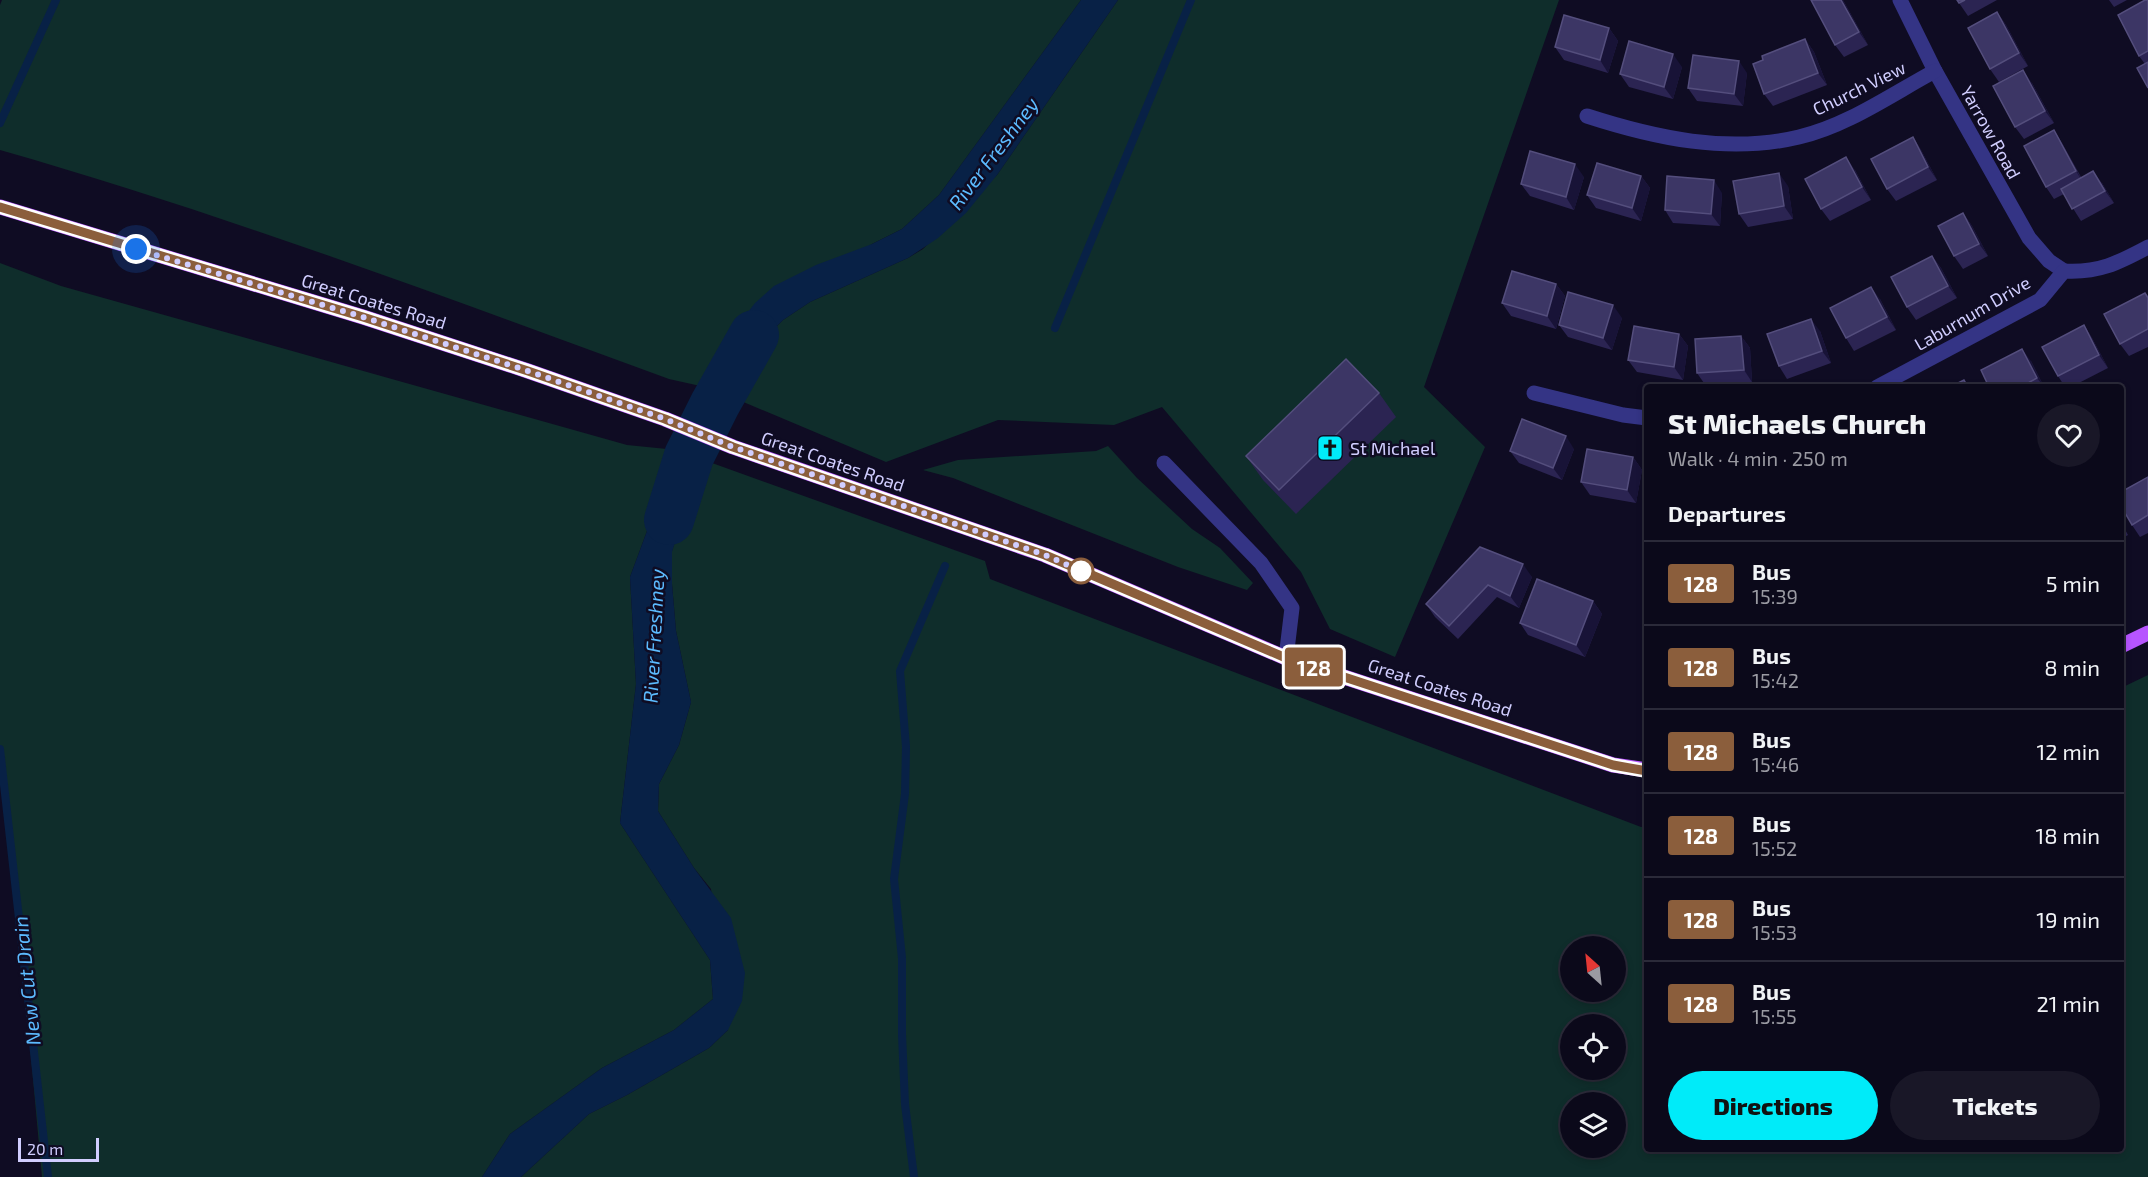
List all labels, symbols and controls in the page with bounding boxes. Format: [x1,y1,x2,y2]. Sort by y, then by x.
street label: Church View [1809,56,1909,120]
street label: Yarrow Road [1956,81,2026,183]
water label: River Freshney [943,92,1044,214]
your location [121,234,151,264]
street label: Great Coates Road [299,269,449,333]
street label: Laburnum Drive [1910,271,2034,355]
button: heart [2037,404,2100,467]
text: St Michaels Church [1668,406,1926,440]
street label: Great Coates Road [758,426,908,496]
church icon: St Michael [1315,433,1345,463]
place label: St Michael [1350,437,1436,459]
text: Walk · 4 min · 250 m [1668,446,1848,470]
text: Departures [1668,500,1786,526]
unlabelled marker [1068,558,1094,584]
text: Bus [1752,558,1791,584]
water label: River Freshney [637,568,670,704]
text: 5 min [2046,570,2100,596]
text: 128 [1684,571,1718,596]
text: 15:39 [1752,584,1798,608]
text: Bus [1752,642,1791,668]
line badge: 128 [1280,648,1348,686]
street label: Great Coates Road [1365,653,1515,721]
text: 8 min [2044,654,2100,680]
text: 128 [1297,655,1331,680]
text: 128 [1684,655,1718,680]
text: 15:42 [1752,668,1799,692]
text: Bus [1752,726,1791,752]
text: 12 min [2036,738,2100,764]
text: 128 [1684,739,1718,764]
text: 15:46 [1752,752,1799,776]
text: Bus [1752,810,1791,836]
text: 18 min [2035,822,2100,848]
text: 128 [1684,823,1718,848]
text: 15:52 [1752,836,1797,860]
text: Bus [1752,894,1791,920]
text: 19 min [2036,906,2100,932]
text: 128 [1684,907,1718,932]
water label: New Cut Drain [7,915,45,1047]
text: 15:53 [1752,920,1797,944]
north arrow [1560,936,1626,1002]
map controls [1560,936,1626,1158]
text: Bus [1752,978,1791,1004]
text: 21 min [2036,990,2100,1016]
text: 128 [1684,991,1718,1016]
text: 15:55 [1752,1004,1797,1028]
button: locate [1560,1014,1626,1080]
button: Directions [1668,1071,1878,1140]
button: Tickets [1890,1071,2100,1140]
button: layers [1560,1092,1626,1158]
scale bar [18,1135,99,1162]
text: 20 m [27,1139,63,1158]

